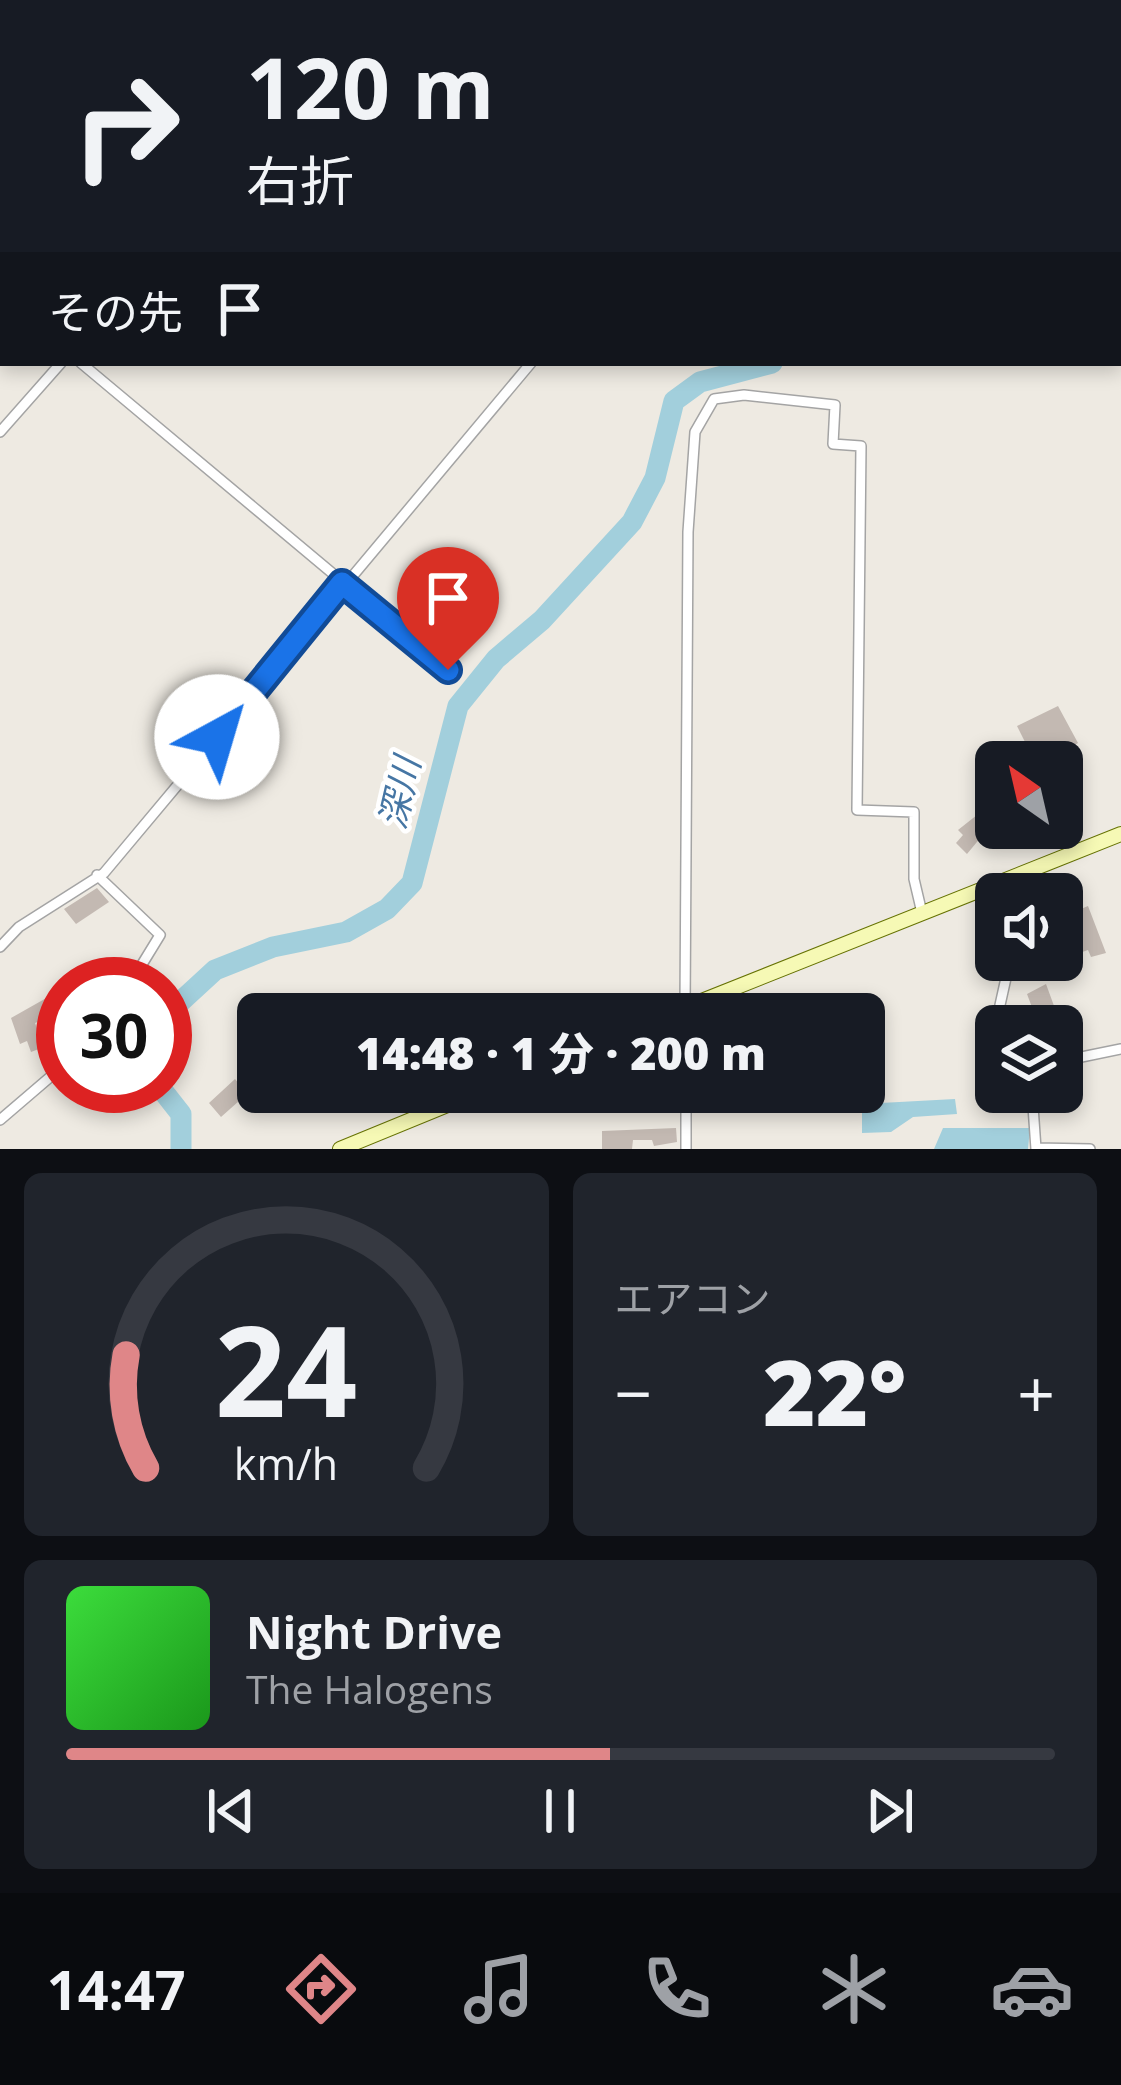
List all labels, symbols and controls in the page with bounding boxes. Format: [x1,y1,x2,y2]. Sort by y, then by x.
text: 120 m [246,29,494,144]
icon: right [48,48,204,204]
text: 右折 [246,143,354,217]
icon: arrive [207,276,273,342]
text: その先 [48,281,183,342]
pin [397,547,499,670]
icon: arrive [415,565,481,631]
position arrow [154,674,280,800]
north arrow [975,741,1083,849]
map controls [975,741,1083,1113]
water label: 深川 [367,749,432,834]
button: sound [975,873,1083,981]
speed limit sign: 30 [36,957,192,1113]
button: layers [975,1005,1083,1113]
text: 14:48 · 1 分 · 200 m [356,1022,766,1083]
text: エアコン [615,1271,771,1324]
text: 24 [215,1284,358,1454]
text: 22° [763,1330,906,1452]
text: − [615,1347,652,1437]
text: + [1017,1347,1055,1437]
text: km/h [234,1433,338,1492]
text: Night Drive [246,1601,502,1662]
text: The Halogens [246,1662,493,1715]
icon: previous [198,1778,264,1844]
icon: pause [527,1778,593,1844]
icon: next [857,1778,923,1844]
icon: directions [279,1947,363,2031]
icon: music [457,1947,541,2031]
icon: phone [635,1947,719,2031]
icon: climate [812,1947,896,2031]
icon: car [990,1947,1074,2031]
text: 14:47 [47,1952,186,2026]

